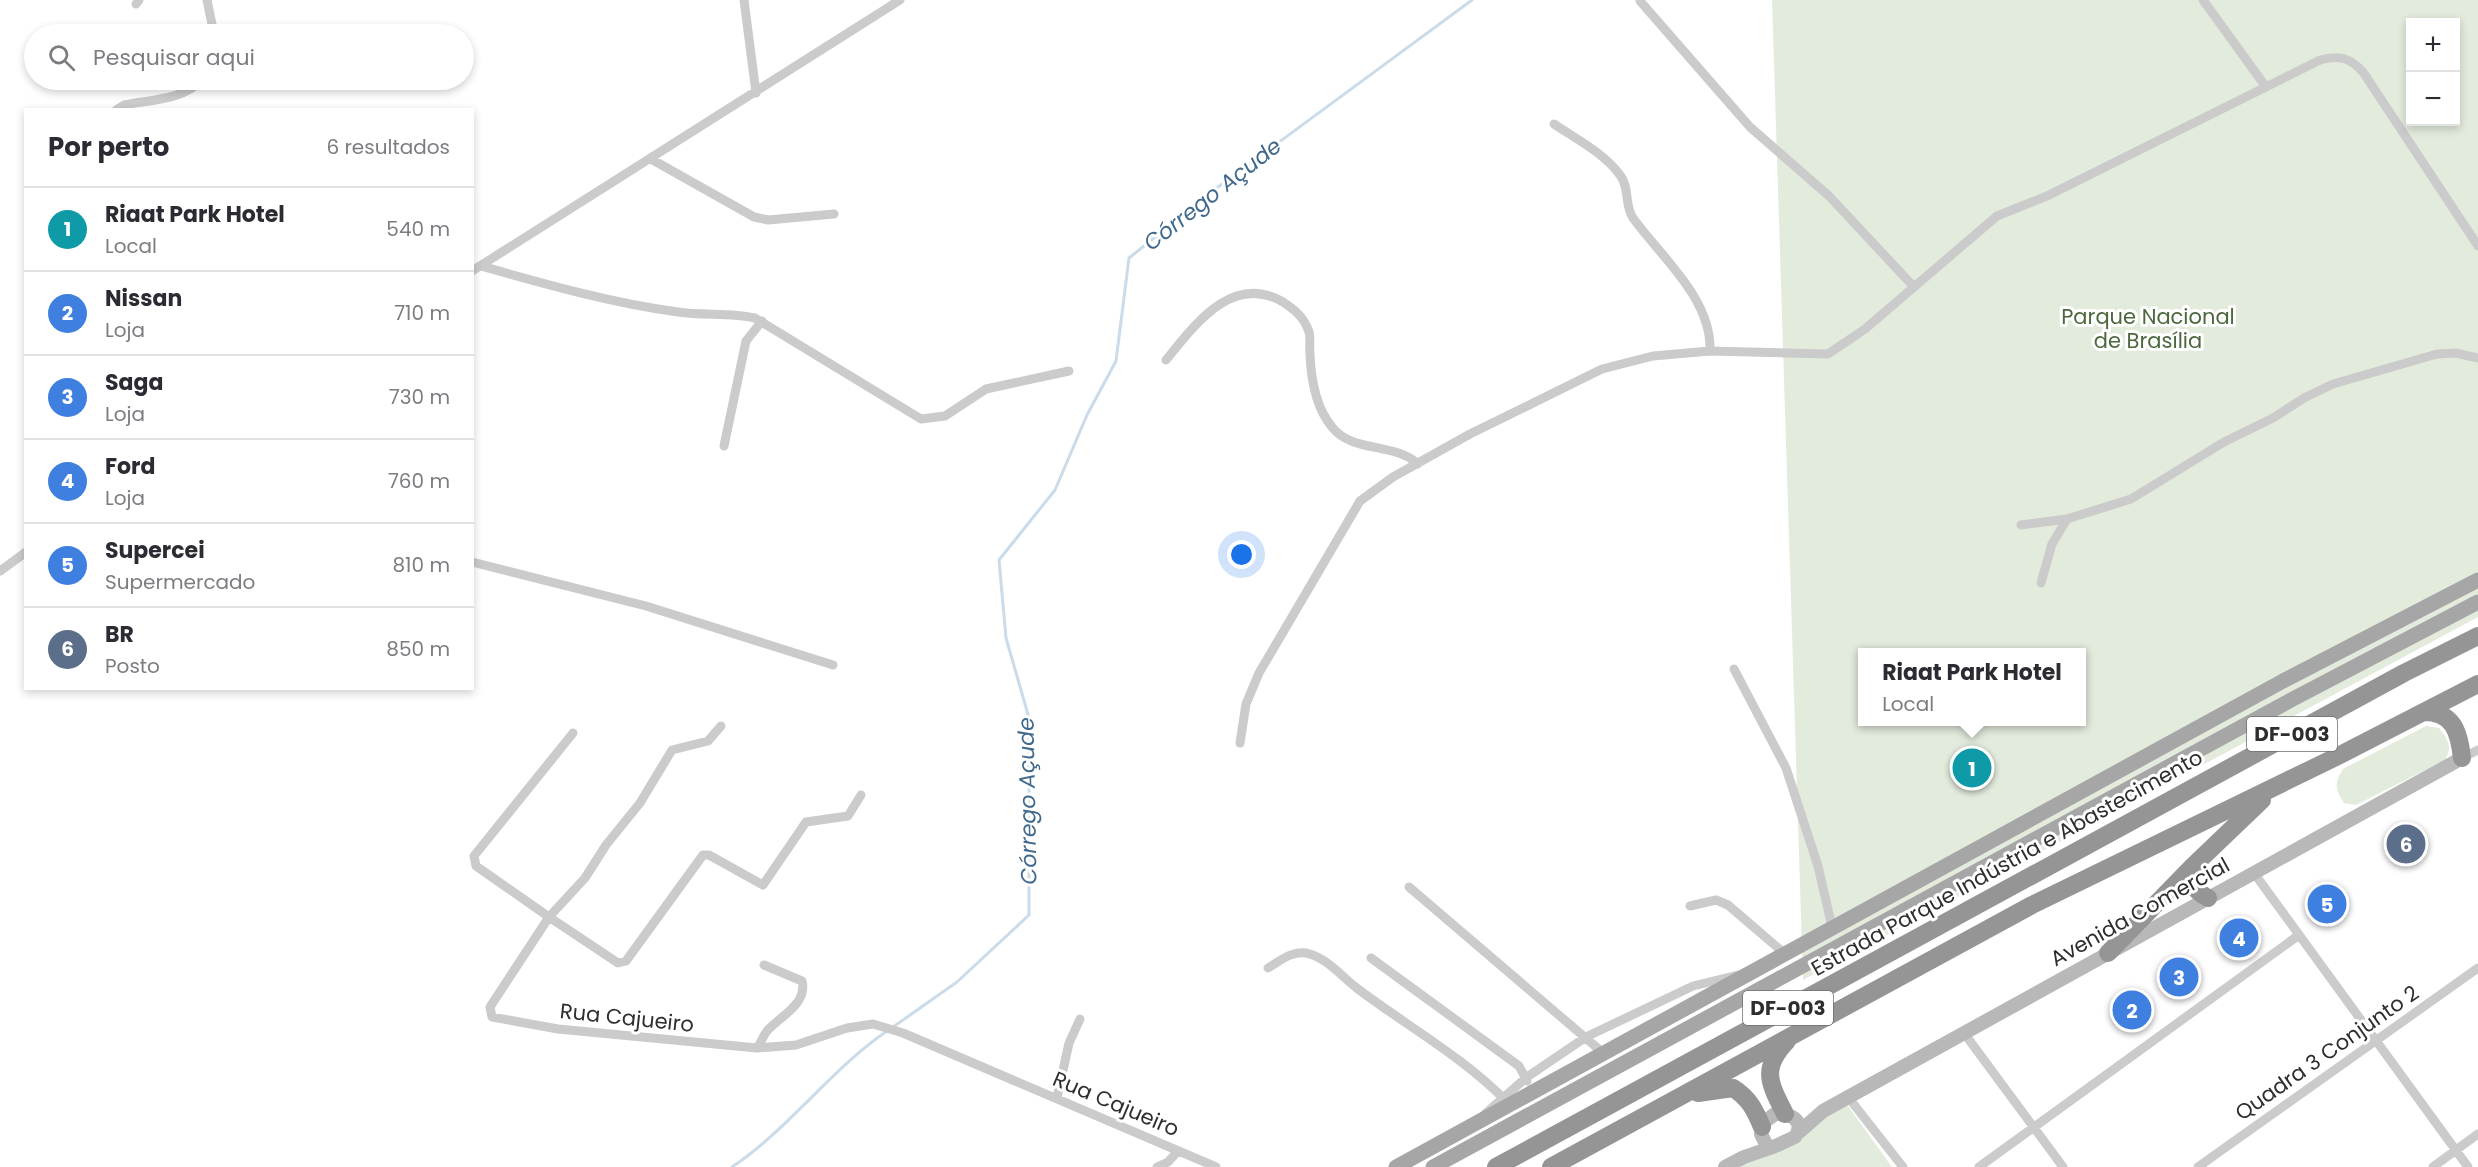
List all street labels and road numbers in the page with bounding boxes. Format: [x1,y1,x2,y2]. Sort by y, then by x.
road number: DF-003 [2247,717,2337,751]
street label: Estrada Parque Indústria e Abastecimento [1806,742,2208,983]
street label: Avenida Comercial [2045,850,2235,973]
street label: Quadra 3 Conjunto 2 [2229,978,2424,1127]
road number: DF-003 [1743,991,1833,1025]
street label: Rua Cajueiro [559,996,695,1039]
street label: Rua Cajueiro [1049,1064,1184,1143]

